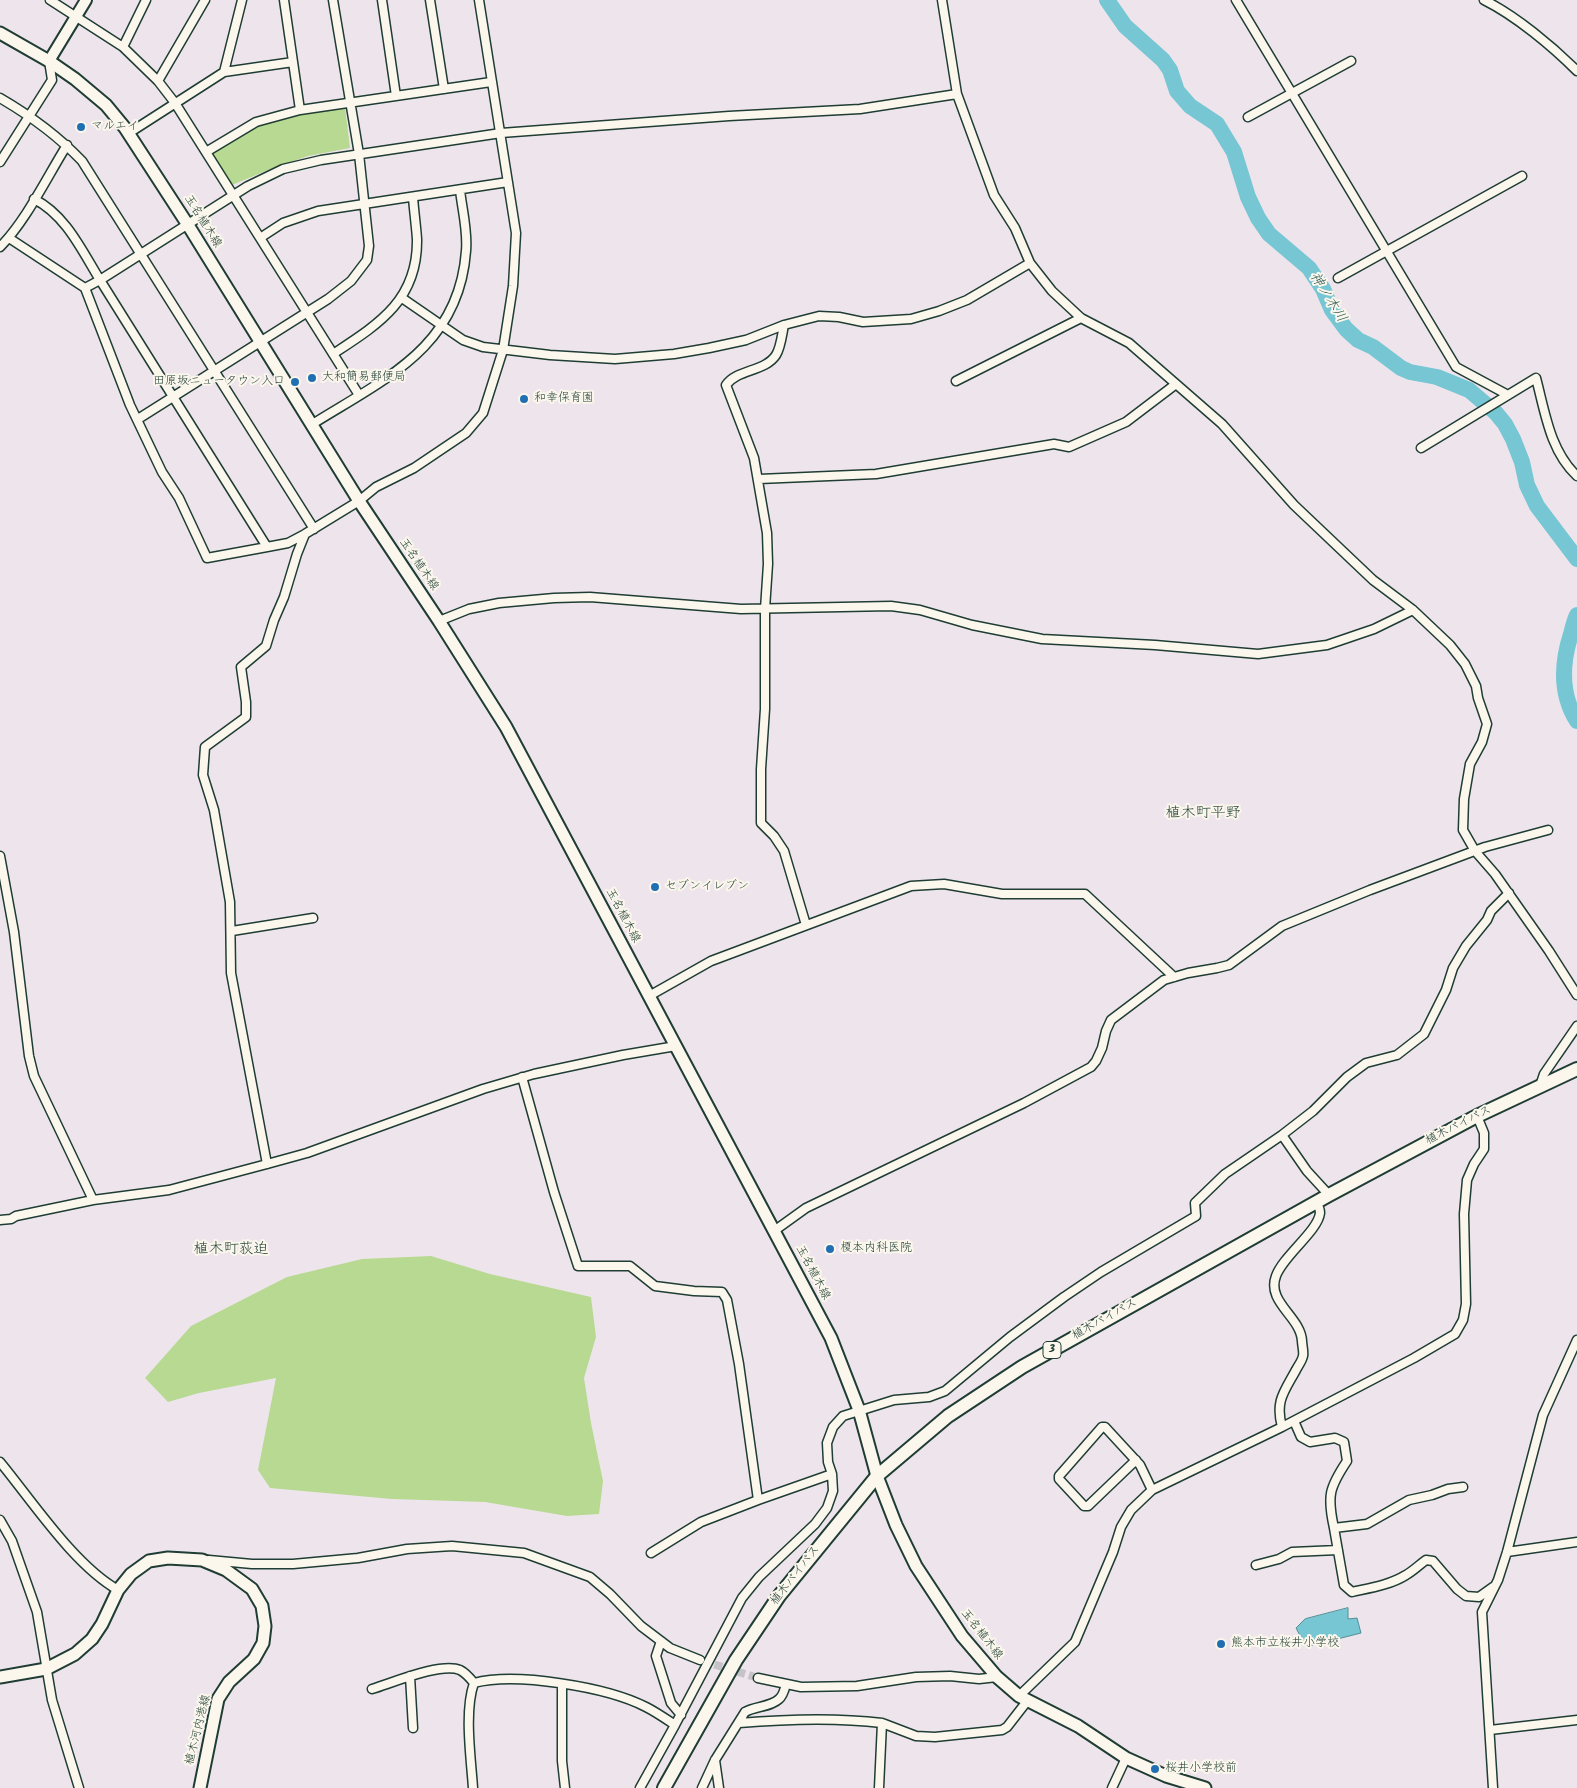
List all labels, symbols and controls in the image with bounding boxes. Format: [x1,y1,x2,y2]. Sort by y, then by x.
place label: マルエイ [91,120,139,134]
marker: マルエイ [75,121,87,133]
street label: 玉名植木線 [180,193,224,251]
water label: 神ノ木川 [1305,270,1349,326]
place label: 大和簡易郵便局 [322,371,406,385]
marker: 大和簡易郵便局 [306,372,318,384]
place label: 田原坂ニュータウン入口 [153,375,285,389]
marker: 田原坂ニュータウン入口 [289,376,301,388]
place label: 和幸保育園 [534,392,594,406]
marker: 和幸保育園 [518,393,530,405]
street label: 玉名植木線 [395,536,441,594]
district label: 植木町平野 [1166,805,1240,823]
place label: セブンイレブン [665,880,749,894]
marker: セブンイレブン [649,881,661,893]
street label: 玉名植木線 [602,886,642,946]
street label: 植木バイパス [1424,1103,1494,1149]
district label: 植木町荻迫 [194,1241,268,1259]
place label: 榎本内科医院 [840,1242,912,1256]
street label: 玉名植木線 [792,1243,832,1303]
marker: 榎本内科医院 [824,1243,836,1255]
street label: 植木バイパス [1070,1296,1140,1344]
road number: 3 [1043,1342,1061,1358]
street label: 植木バイパス [768,1543,824,1609]
street label: 玉名植木線 [957,1607,1005,1663]
place label: 熊本市立桜井小学校 [1231,1637,1339,1651]
marker: 熊本市立桜井小学校 [1215,1638,1227,1650]
street label: 植木河内港線 [183,1693,215,1767]
place label: 桜井小学校前 [1165,1762,1237,1776]
marker: 桜井小学校前 [1149,1763,1161,1775]

